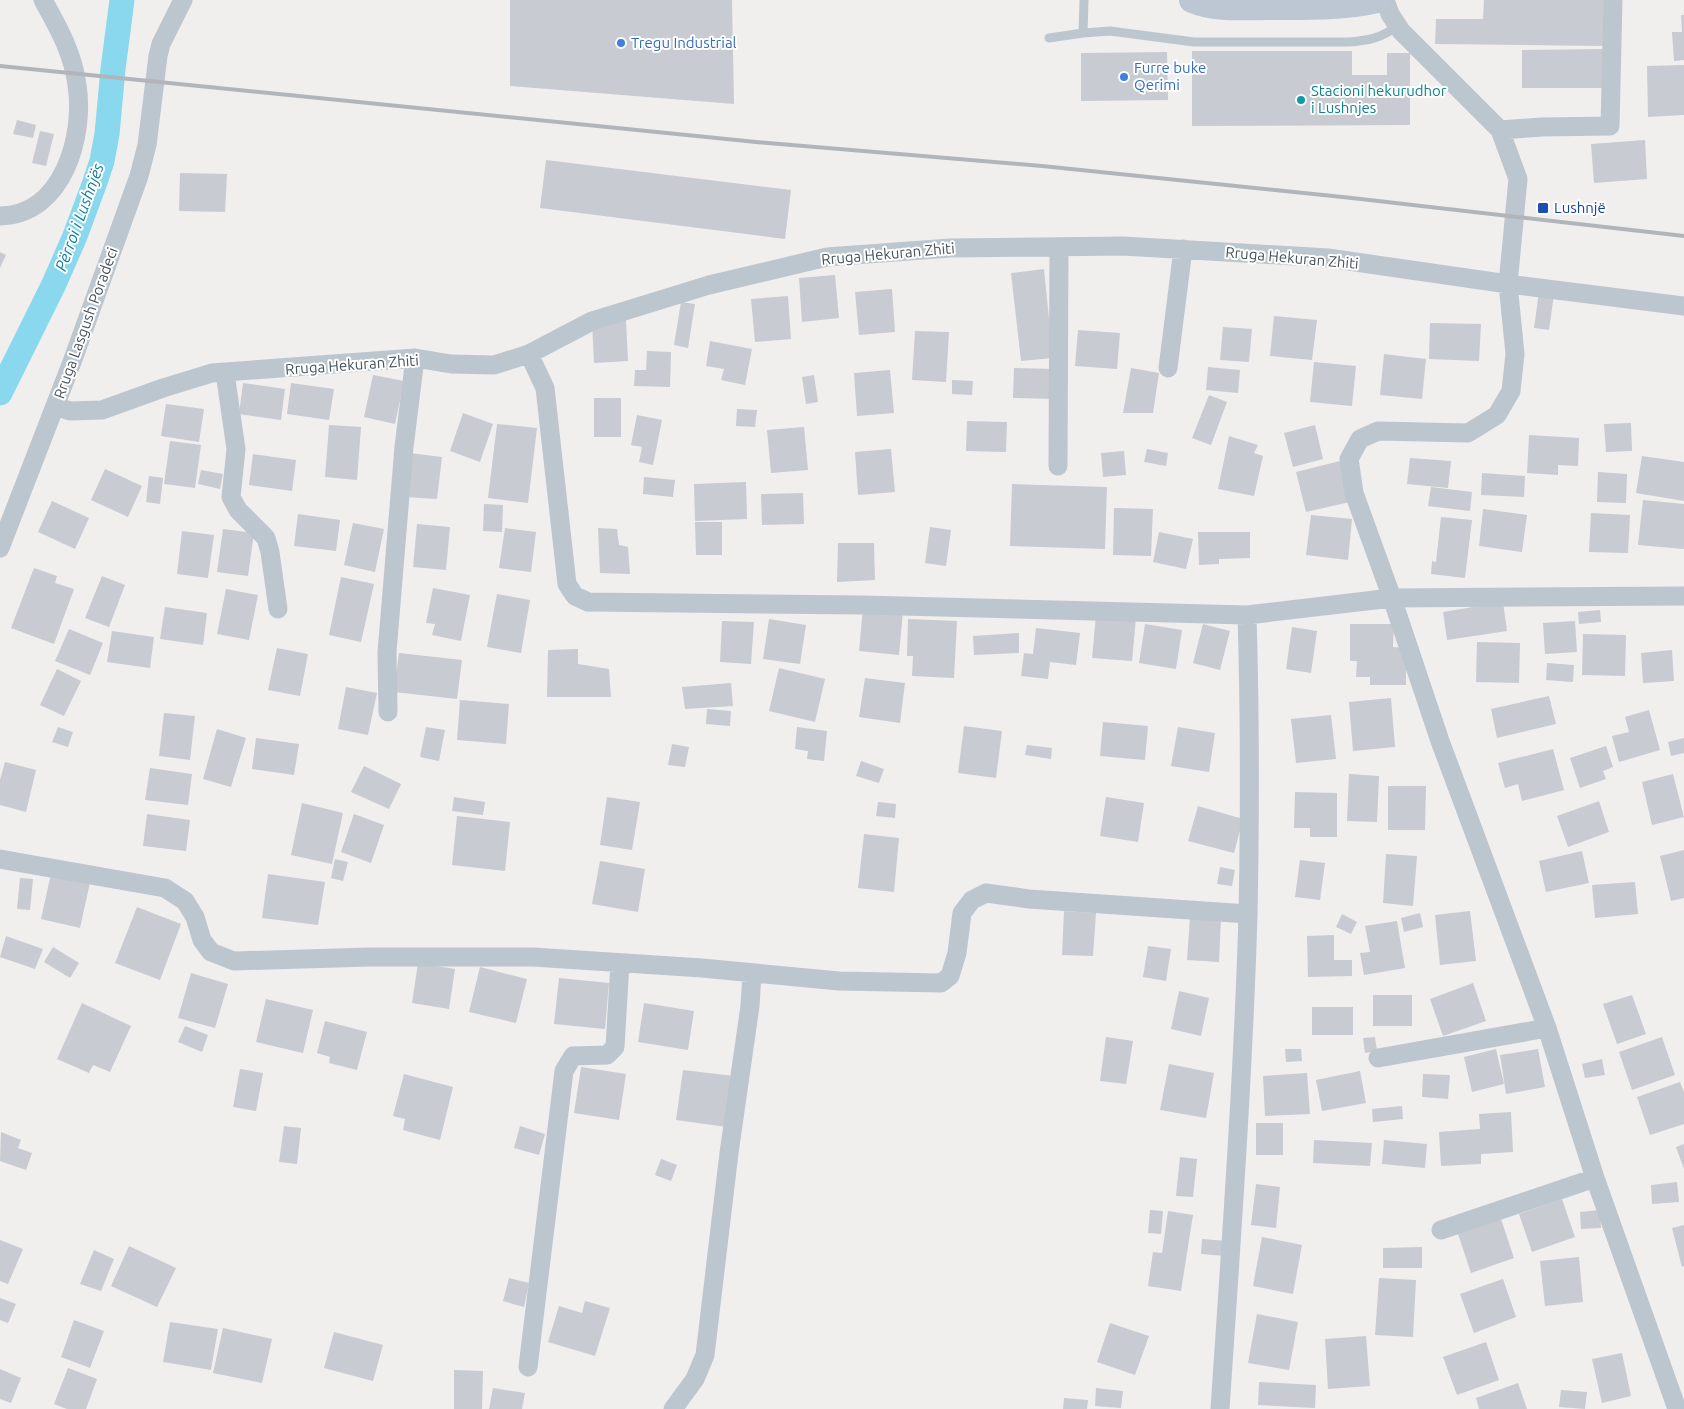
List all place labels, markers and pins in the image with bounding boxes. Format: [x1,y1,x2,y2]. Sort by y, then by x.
place label: Tregu Industrial [631,34,737,51]
marker: Tregu Industrial [615,37,627,49]
place label: Furre buke Qerimi [1134,59,1206,93]
marker: Furre buke Qerimi [1118,71,1130,83]
place label: Stacioni hekurudhor i Lushnjes [1311,82,1447,116]
marker: Stacioni hekurudhor i Lushnjes [1295,94,1307,106]
place label: Lushnjë [1554,199,1606,216]
marker: Lushnjë [1536,201,1550,215]

